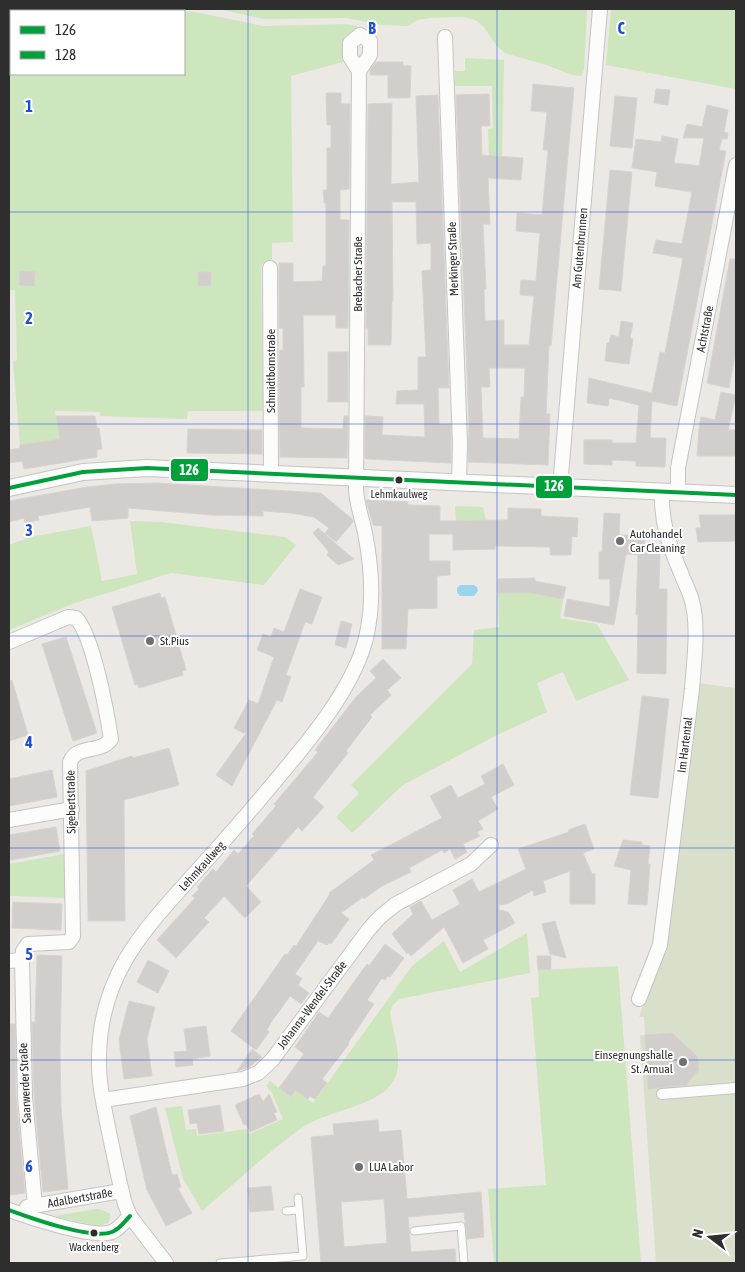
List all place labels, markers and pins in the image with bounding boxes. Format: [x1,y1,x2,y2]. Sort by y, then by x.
marker: Lehmkaulweg [394,475,404,485]
place label: Lehmkaulweg [371,488,428,500]
place label: Autohandel Car Cleaning [630,527,686,555]
marker: Autohandel Car Cleaning [614,535,626,547]
place label: St.Pius [160,634,189,648]
marker: St.Pius [144,635,156,647]
place label: Einsegnungshalle St. Arnual [595,1048,674,1076]
marker: Einsegnungshalle St. Arnual [677,1056,689,1068]
place label: LUA Labor [369,1160,414,1174]
marker: LUA Labor [353,1161,365,1173]
marker: Wackenberg [89,1228,99,1238]
place label: Wackenberg [69,1241,119,1253]

